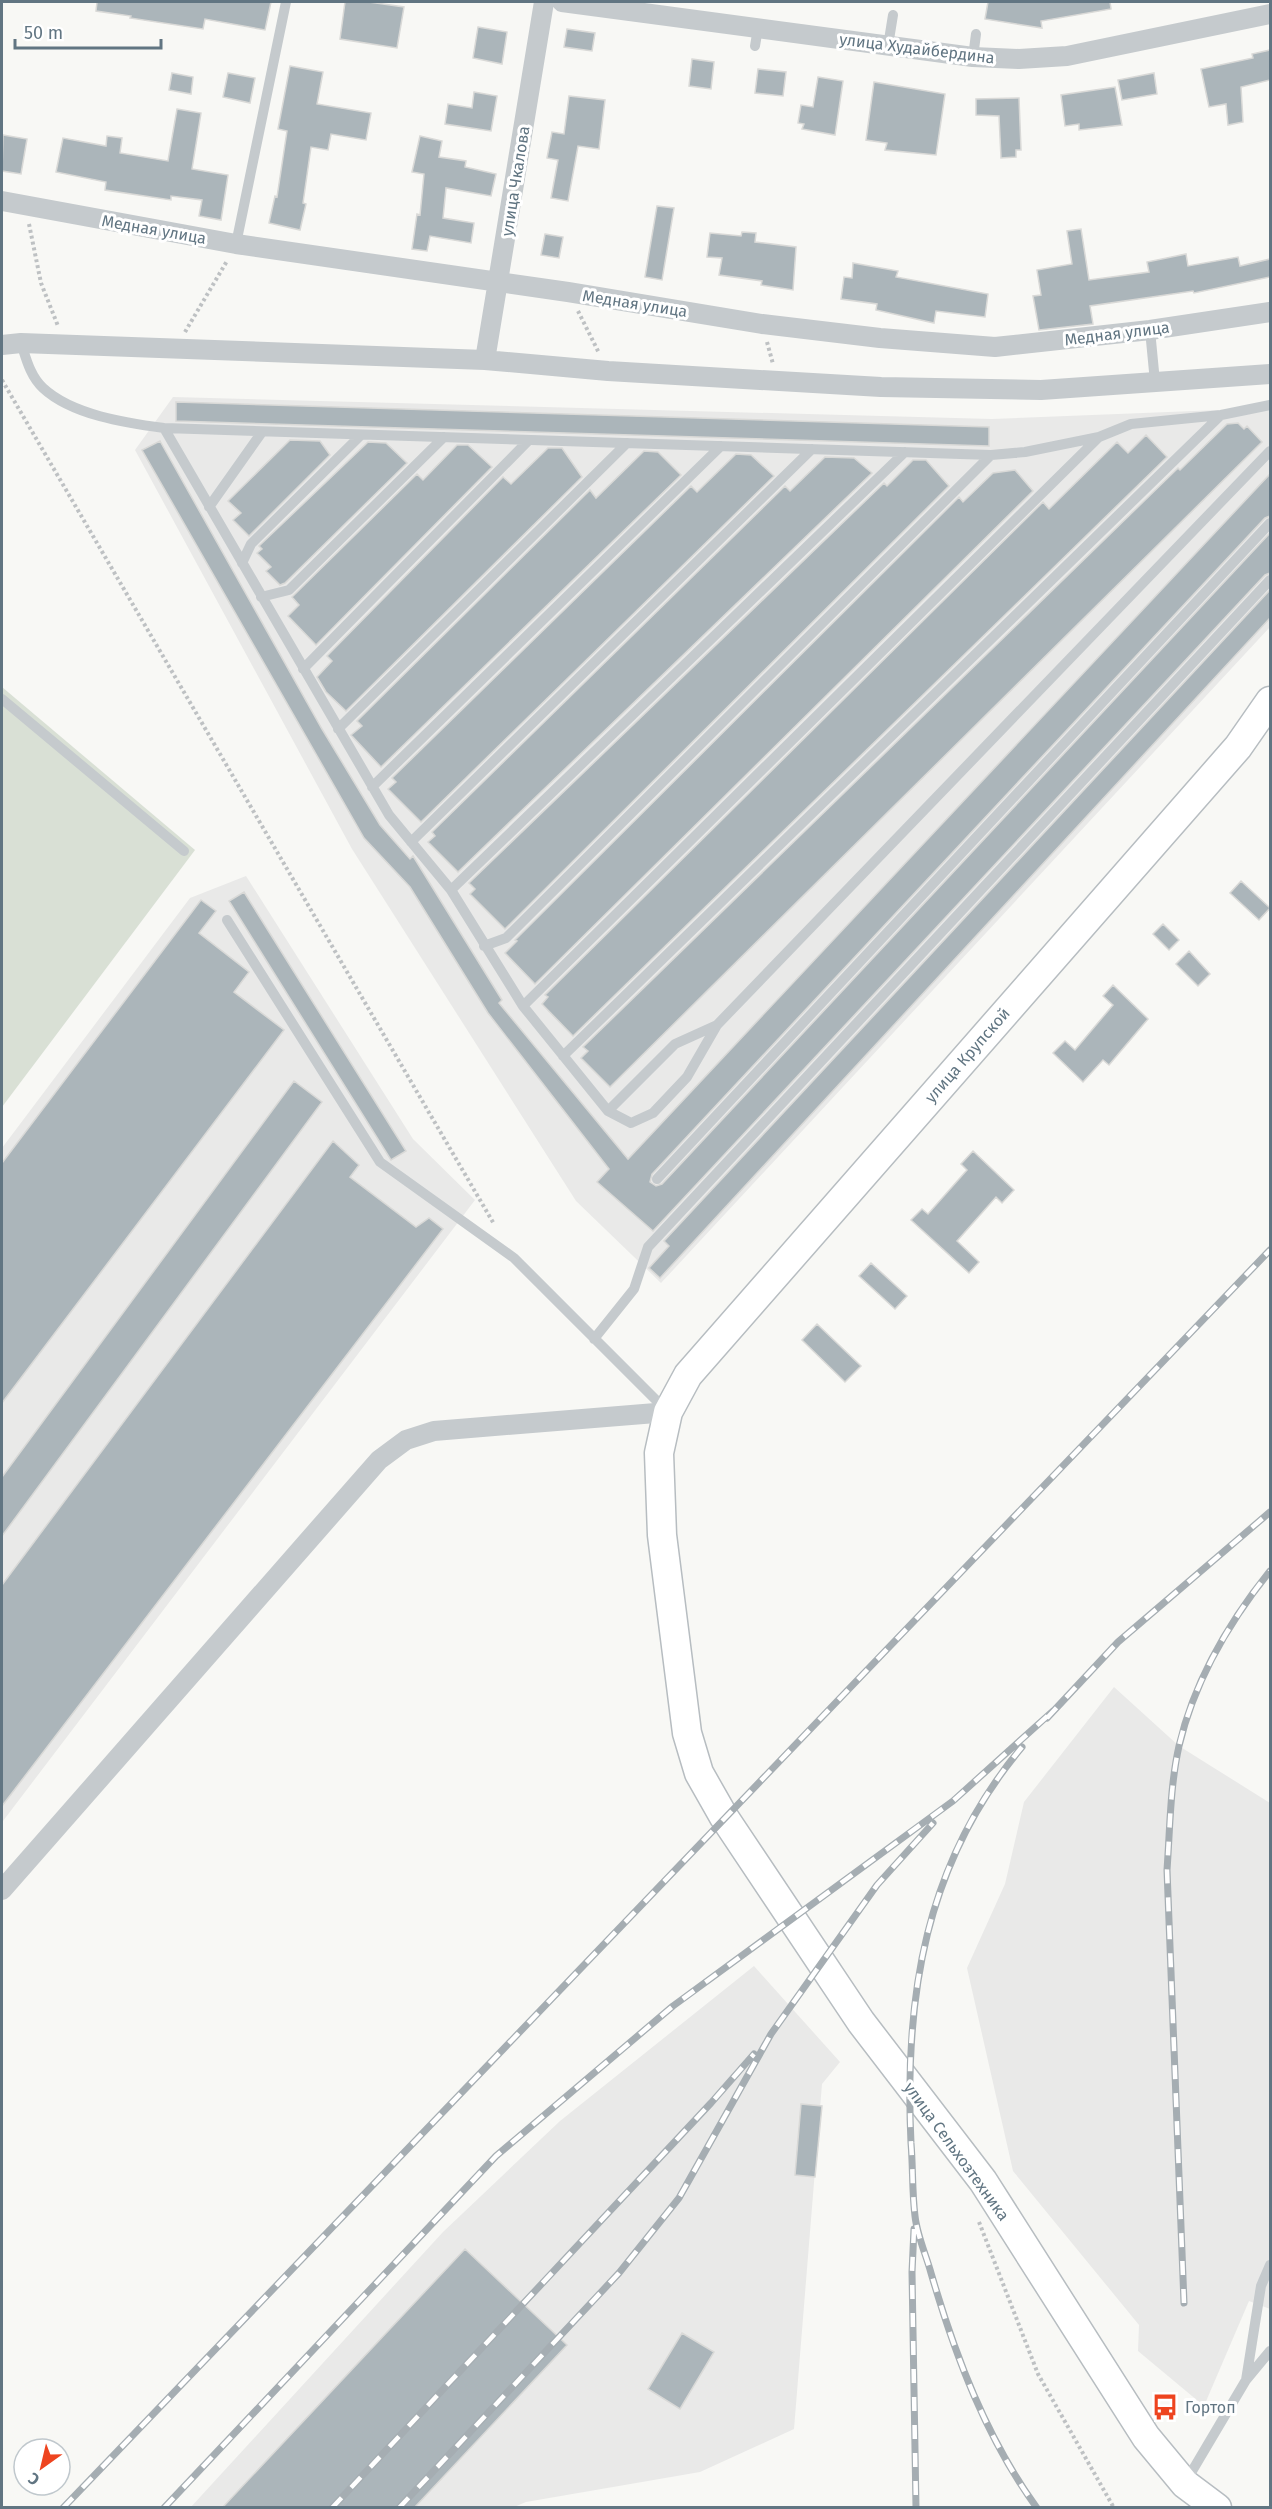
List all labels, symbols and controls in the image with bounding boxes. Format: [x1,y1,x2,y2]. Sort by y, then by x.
scale bar [15,12,160,50]
text: 50 m [24,22,63,44]
street label: улица Худайбердина [838,30,996,67]
street label: улица Чкалова [497,125,534,238]
street label: Медная улица [100,211,208,248]
street label: Медная улица [581,286,689,321]
street label: Медная улица [1063,318,1171,349]
street label: улица Крупской [921,1004,1014,1107]
street label: улица Сельхозтехника [900,2078,1013,2224]
bus stop icon: Гортоп [1150,2392,1180,2422]
place label: Гортоп [1185,2398,1236,2417]
north arrow [12,2437,72,2497]
text: С [24,2468,43,2489]

